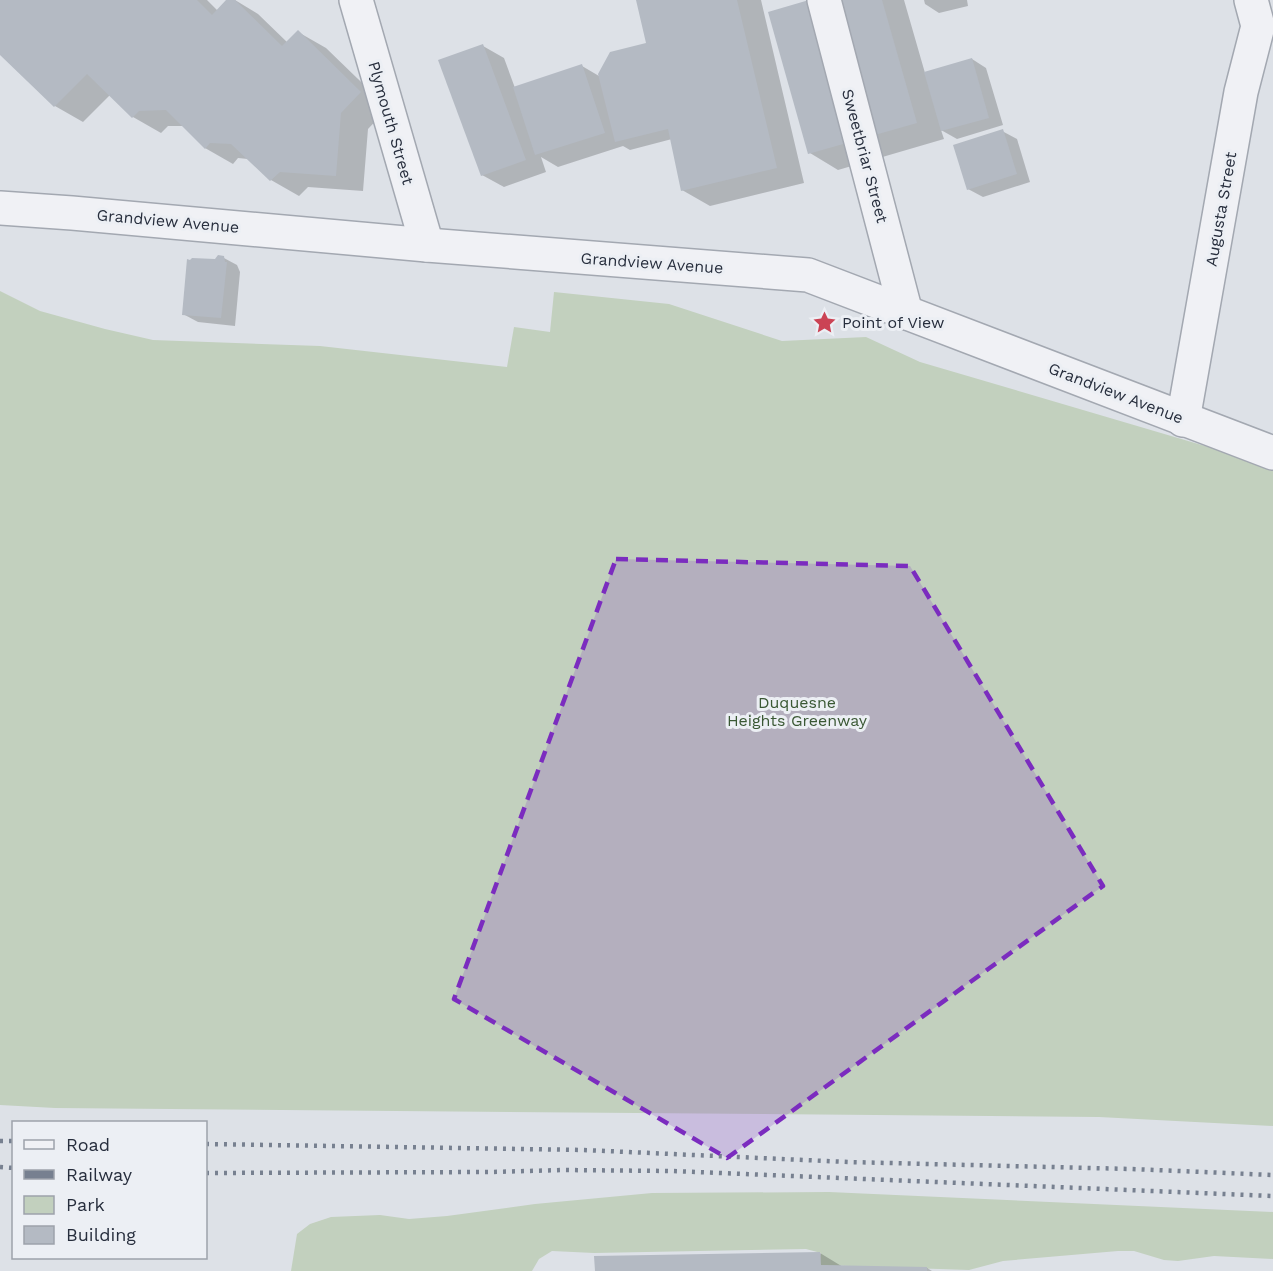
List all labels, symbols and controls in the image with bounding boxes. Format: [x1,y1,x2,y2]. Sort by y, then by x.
street label: Plymouth Street [364,59,418,187]
street label: Sweetbriar Street [838,87,892,225]
street label: Augusta Street [1202,150,1240,268]
street label: Grandview Avenue [96,205,240,237]
street label: Grandview Avenue [580,249,724,277]
place icon: Point of View [811,309,837,335]
place label: Point of View [842,313,944,332]
street label: Grandview Avenue [1046,359,1186,427]
park label: Duquesne Heights Greenway [727,693,868,730]
legend [12,1121,207,1259]
text: Road [66,1134,110,1155]
text: Railway [66,1164,133,1185]
text: Park [66,1194,105,1215]
text: Building [66,1224,136,1245]

